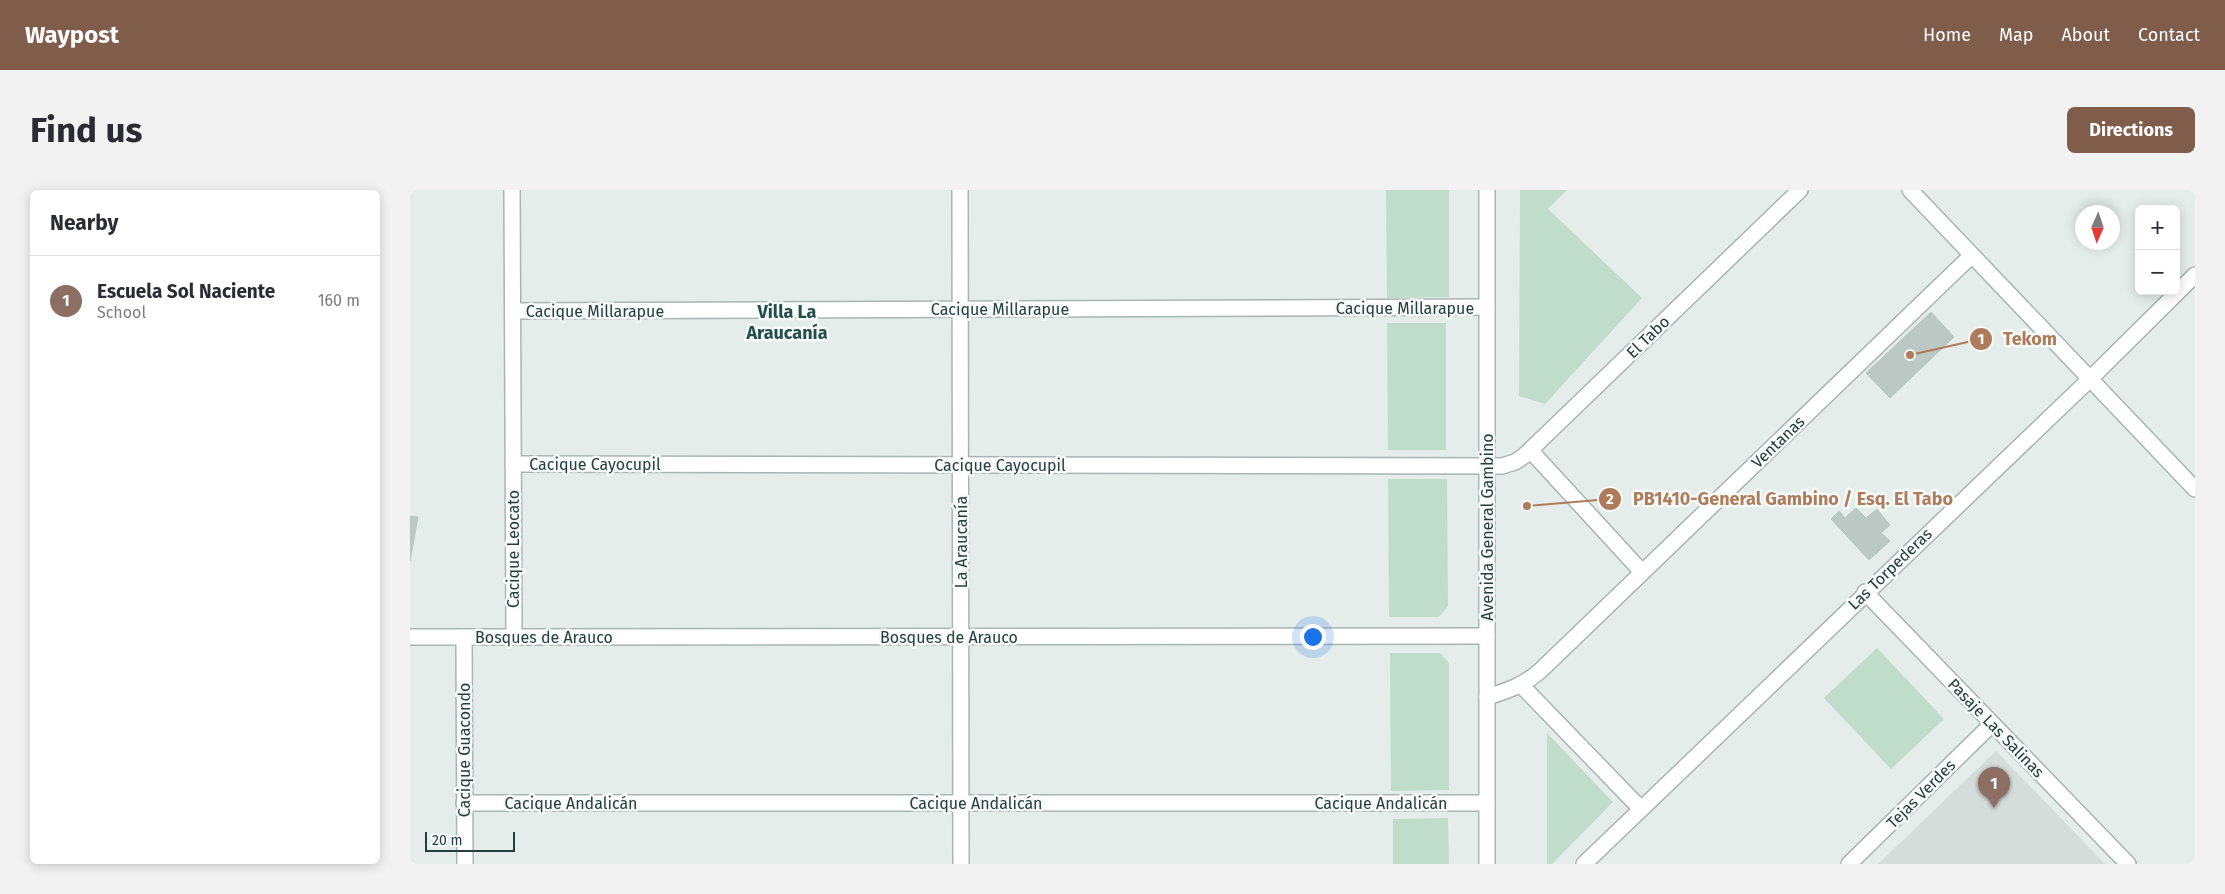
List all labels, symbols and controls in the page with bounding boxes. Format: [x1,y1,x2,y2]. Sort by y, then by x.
text: Waypost [25,21,119,49]
text: Home [1923,24,1971,46]
text: Map [1999,24,2033,46]
text: About [2061,24,2110,46]
text: Contact [2138,24,2200,46]
button: Directions [2067,107,2195,153]
text: Find us [30,109,142,151]
north arrow [2075,205,2120,250]
map controls [2135,205,2180,295]
button: + [2135,205,2180,250]
text: Nearby [50,210,118,236]
button: − [2135,250,2180,295]
text: Escuela Sol Naciente [97,280,275,303]
text: 1 [62,291,70,310]
text: 160 m [318,291,360,310]
street label: Cacique Millarapue [1336,299,1474,318]
street label: Cacique Millarapue [931,300,1069,319]
district label: Villa La Araucanía [746,301,828,344]
street label: Cacique Millarapue [526,302,664,321]
text: School [97,303,146,322]
street label: El Tabo [1623,312,1673,362]
callout: Tekom [1968,322,2067,355]
text: Tekom [2003,328,2057,350]
text: 1 [1978,330,1984,348]
street label: Ventanas [1748,412,1808,472]
street label: Avenida General Gambino [1478,433,1497,621]
street label: Cacique Cayocupil [529,455,661,474]
street label: Cacique Cayocupil [934,456,1066,475]
callout: PB1410-General Gambino / Esq. El Tabo [1598,483,1963,516]
text: PB1410-General Gambino / Esq. El Tabo [1633,488,1953,510]
street label: Cacique Leocato [504,490,523,608]
text: 2 [1606,490,1614,508]
street label: La Araucanía [952,496,971,588]
street label: Las Torpederas [1844,524,1936,614]
your location [1300,624,1326,650]
street label: Bosques de Arauco [475,628,613,647]
street label: Bosques de Arauco [880,628,1018,647]
street label: Pasaje Las Salinas [1944,675,2048,781]
street label: Cacique Guacondo [455,683,474,817]
street label: Tejas Verdes [1883,756,1959,832]
pin: 1 [1978,767,2010,808]
street label: Cacique Andalicán [505,794,637,813]
street label: Cacique Andalicán [910,794,1042,813]
street label: Cacique Andalicán [1315,794,1447,813]
scale bar [425,829,515,852]
text: 20 m [432,832,462,849]

